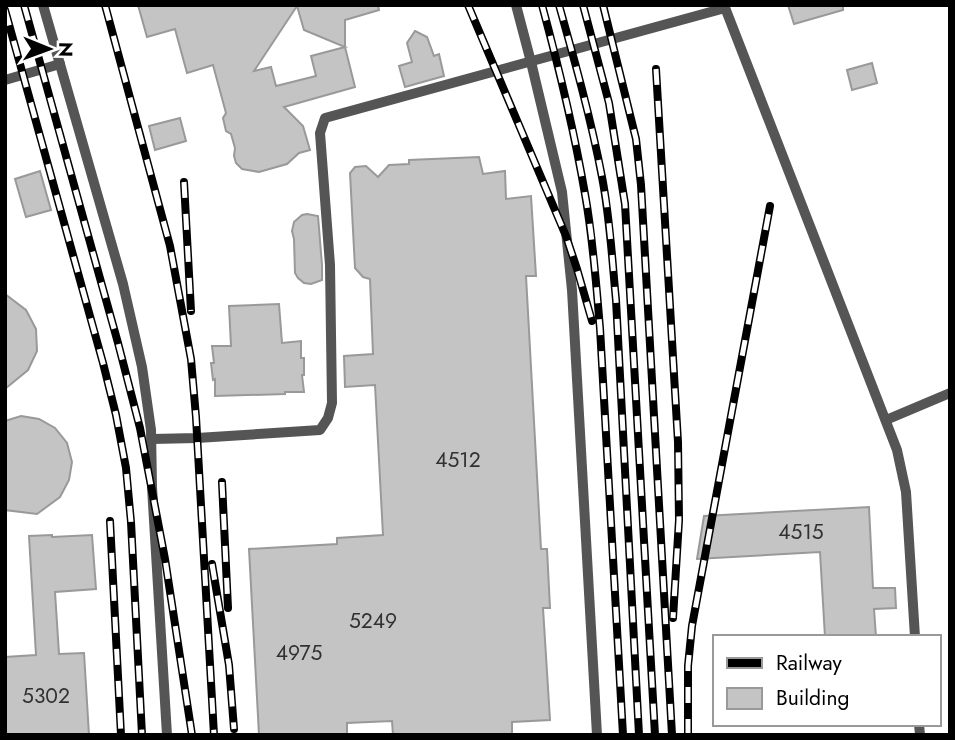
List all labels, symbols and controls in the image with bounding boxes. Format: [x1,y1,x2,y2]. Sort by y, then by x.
north arrow [14,14,84,84]
text: N [52,42,79,57]
house number: 4512 [435,445,481,475]
house number: 4515 [778,517,824,547]
house number: 5249 [349,606,397,636]
legend [713,635,941,726]
house number: 4975 [276,638,322,668]
text: Railway [776,648,842,678]
house number: 5302 [22,681,70,711]
text: Building [776,683,849,713]

